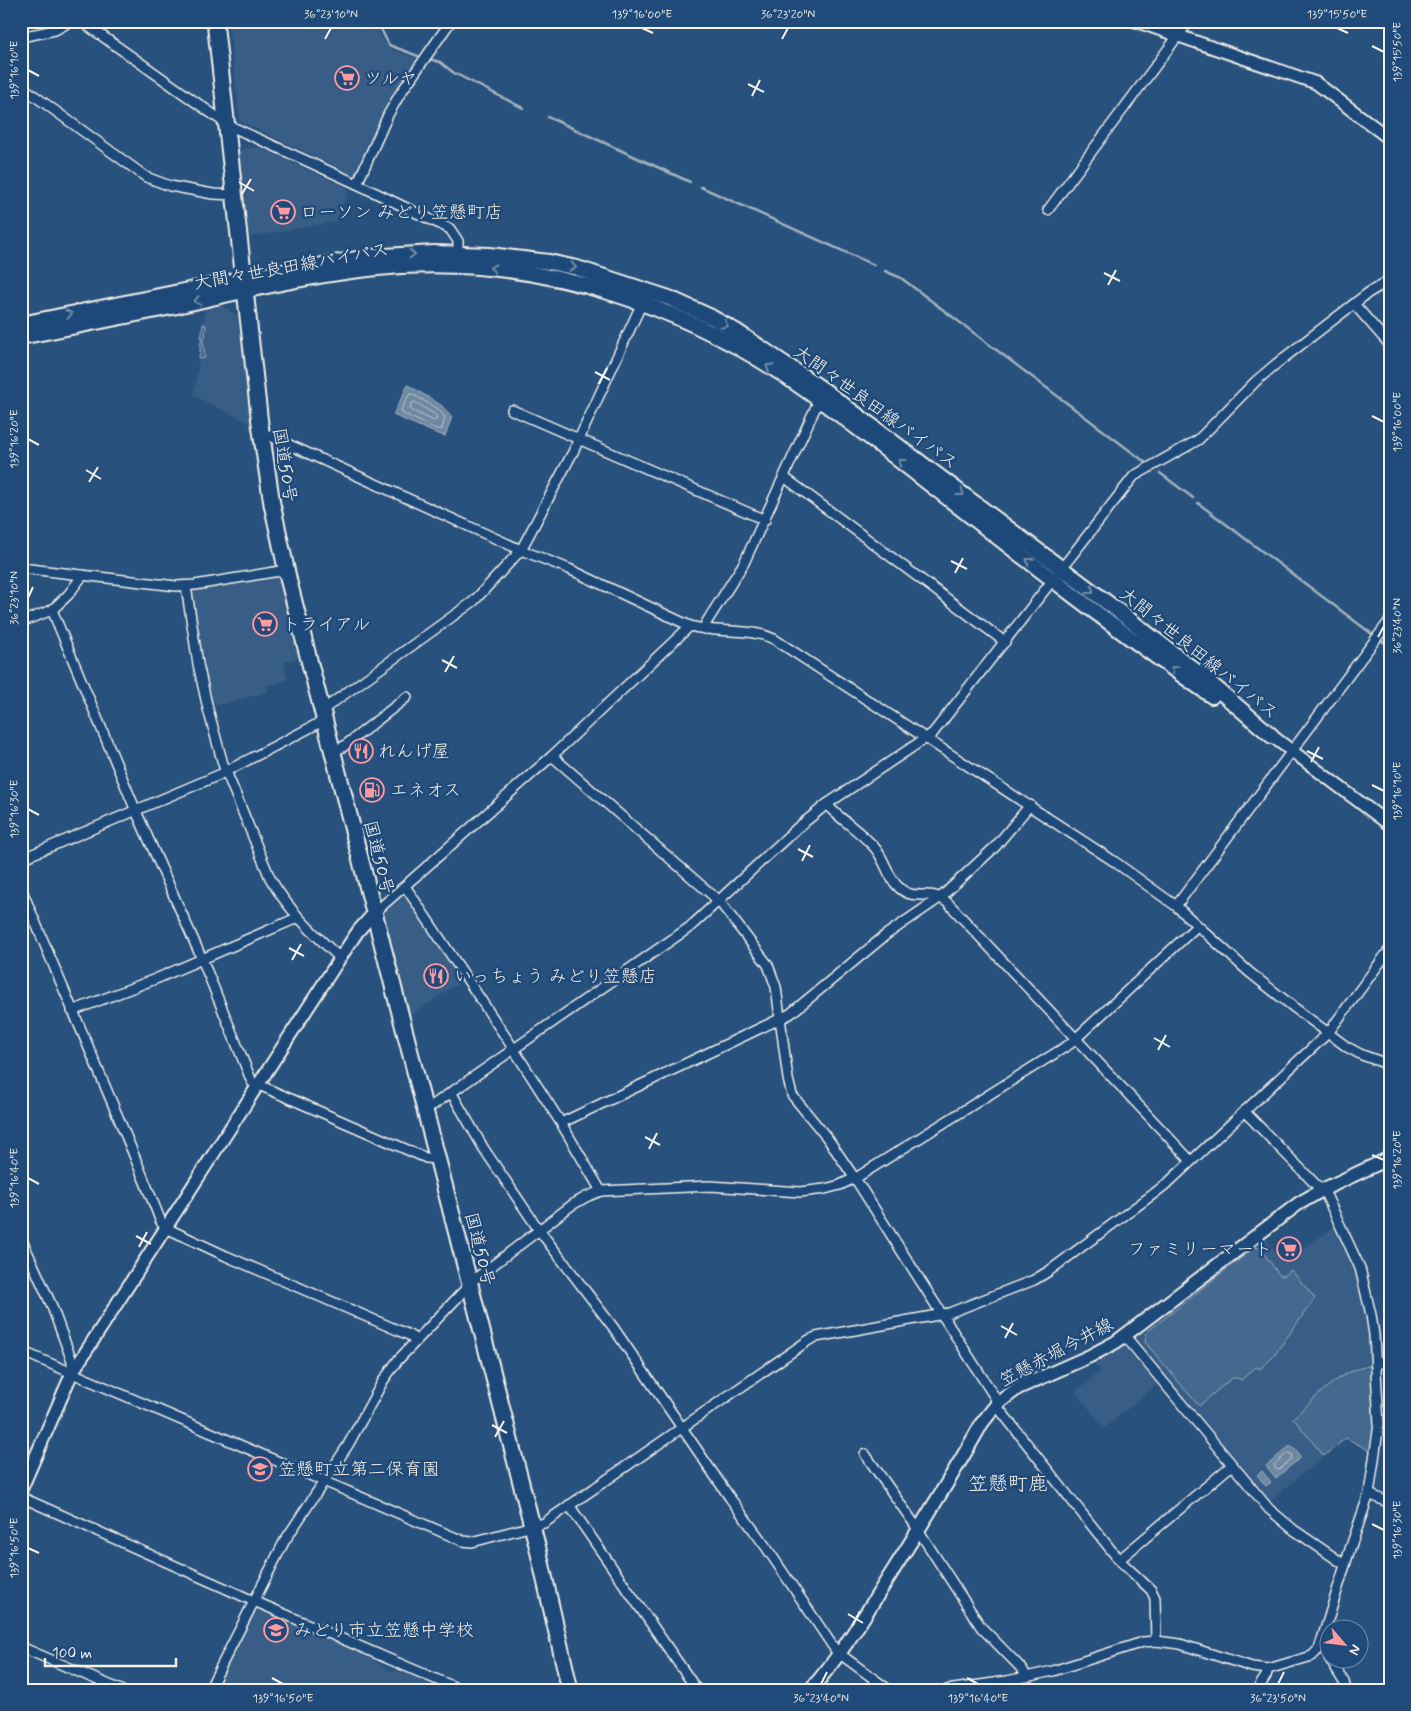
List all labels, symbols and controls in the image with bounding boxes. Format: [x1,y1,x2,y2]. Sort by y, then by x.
text: 36°23'10"N [304,7,358,23]
text: 139°16'00"E [612,7,672,23]
text: 36°23'20"N [761,7,815,23]
text: 139°15'50"E [1307,7,1367,23]
text: 139°15'50"E [1390,22,1406,82]
text: 139°16'10"E [7,41,23,99]
supermarket icon: ツルヤ [334,65,360,91]
place label: ツルヤ [364,67,417,91]
supermarket icon: ローソン みどり笠懸町店 [270,199,296,225]
place label: ローソン みどり笠懸町店 [300,201,503,225]
street label: 大間々世良田線バイパス [192,238,391,296]
one-way arrow [408,249,416,259]
one-way arrow [569,261,578,272]
one-way arrow [489,263,497,274]
one-way arrow [192,295,201,306]
one-way arrow [65,309,73,320]
one-way arrow [720,318,729,328]
street label: 大間々世良田線バイパス [788,340,962,476]
one-way arrow [766,363,775,373]
text: 139°16'00"E [1390,392,1406,452]
text: 139°16'20"E [7,409,23,469]
street label: 国道50号 [266,426,302,504]
one-way arrow [897,459,907,468]
one-way arrow [955,488,964,496]
one-way arrow [1026,559,1035,567]
text: 36°23'10"N [7,571,23,625]
street label: 大間々世良田線バイパス [1114,582,1283,725]
one-way arrow [1086,585,1095,594]
text: 36°23'40"N [1390,598,1406,654]
supermarket icon: トライアル [252,611,278,637]
place label: トライアル [282,613,370,637]
one-way arrow [1170,666,1180,675]
restaurant icon: れんげ屋 [348,738,374,764]
place label: れんげ屋 [378,740,450,764]
text: 139°16'10"E [1390,762,1406,820]
fuel station icon: エネオス [359,777,385,803]
text: 139°16'30"E [7,779,23,839]
place label: エネオス [390,779,461,803]
street label: 国道50号 [357,818,399,897]
restaurant icon: いっちょう みどり笠懸店 [423,963,449,989]
place label: いっちょう みどり笠懸店 [454,965,657,989]
text: 139°16'20"E [1390,1130,1406,1190]
text: 139°16'40"E [7,1148,23,1208]
street label: 国道50号 [458,1210,500,1289]
supermarket icon: ファミリーマート [1276,1236,1302,1262]
place label: ファミリーマート [1128,1238,1272,1262]
street label: 笠懸赤堀今井線 [995,1313,1118,1393]
school or university icon: 笠懸町立第二保育園 [247,1456,273,1482]
place label: 笠懸町立第二保育園 [278,1458,440,1482]
district label: 笠懸町鹿 [968,1471,1048,1498]
text: 139°16'30"E [1390,1500,1406,1560]
text: 139°16'50"E [7,1518,23,1578]
school or university icon: みどり市立笠懸中学校 [263,1617,289,1643]
north arrow [1318,1618,1368,1668]
place label: みどり市立笠懸中学校 [294,1619,474,1643]
scale bar [45,1636,176,1668]
text: N [1344,1641,1365,1658]
text: 100 m [52,1644,92,1664]
text: 139°16'50"E [253,1691,313,1707]
text: 36°23'40"N [793,1691,849,1707]
text: 139°16'40"E [948,1691,1008,1707]
text: 36°23'50"N [1250,1691,1306,1707]

